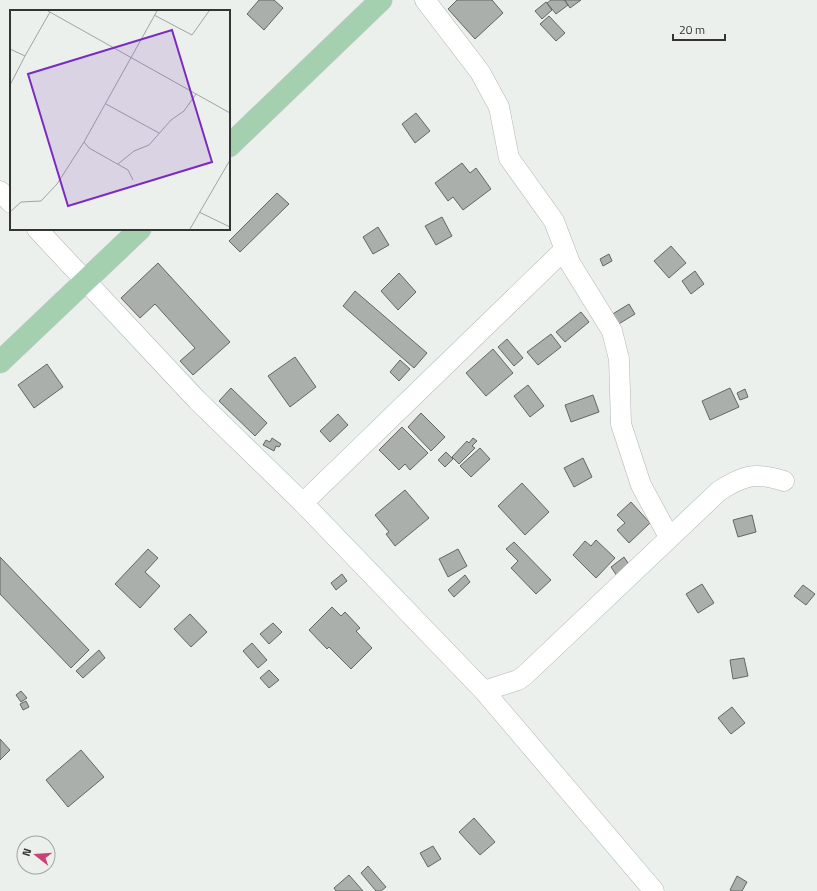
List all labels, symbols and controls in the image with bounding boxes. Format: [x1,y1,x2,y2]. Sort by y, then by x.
inset map [10,10,230,230]
scale bar [673,16,725,42]
text: 20 m [679,20,705,39]
north arrow [16,835,56,875]
text: N [18,846,35,858]

